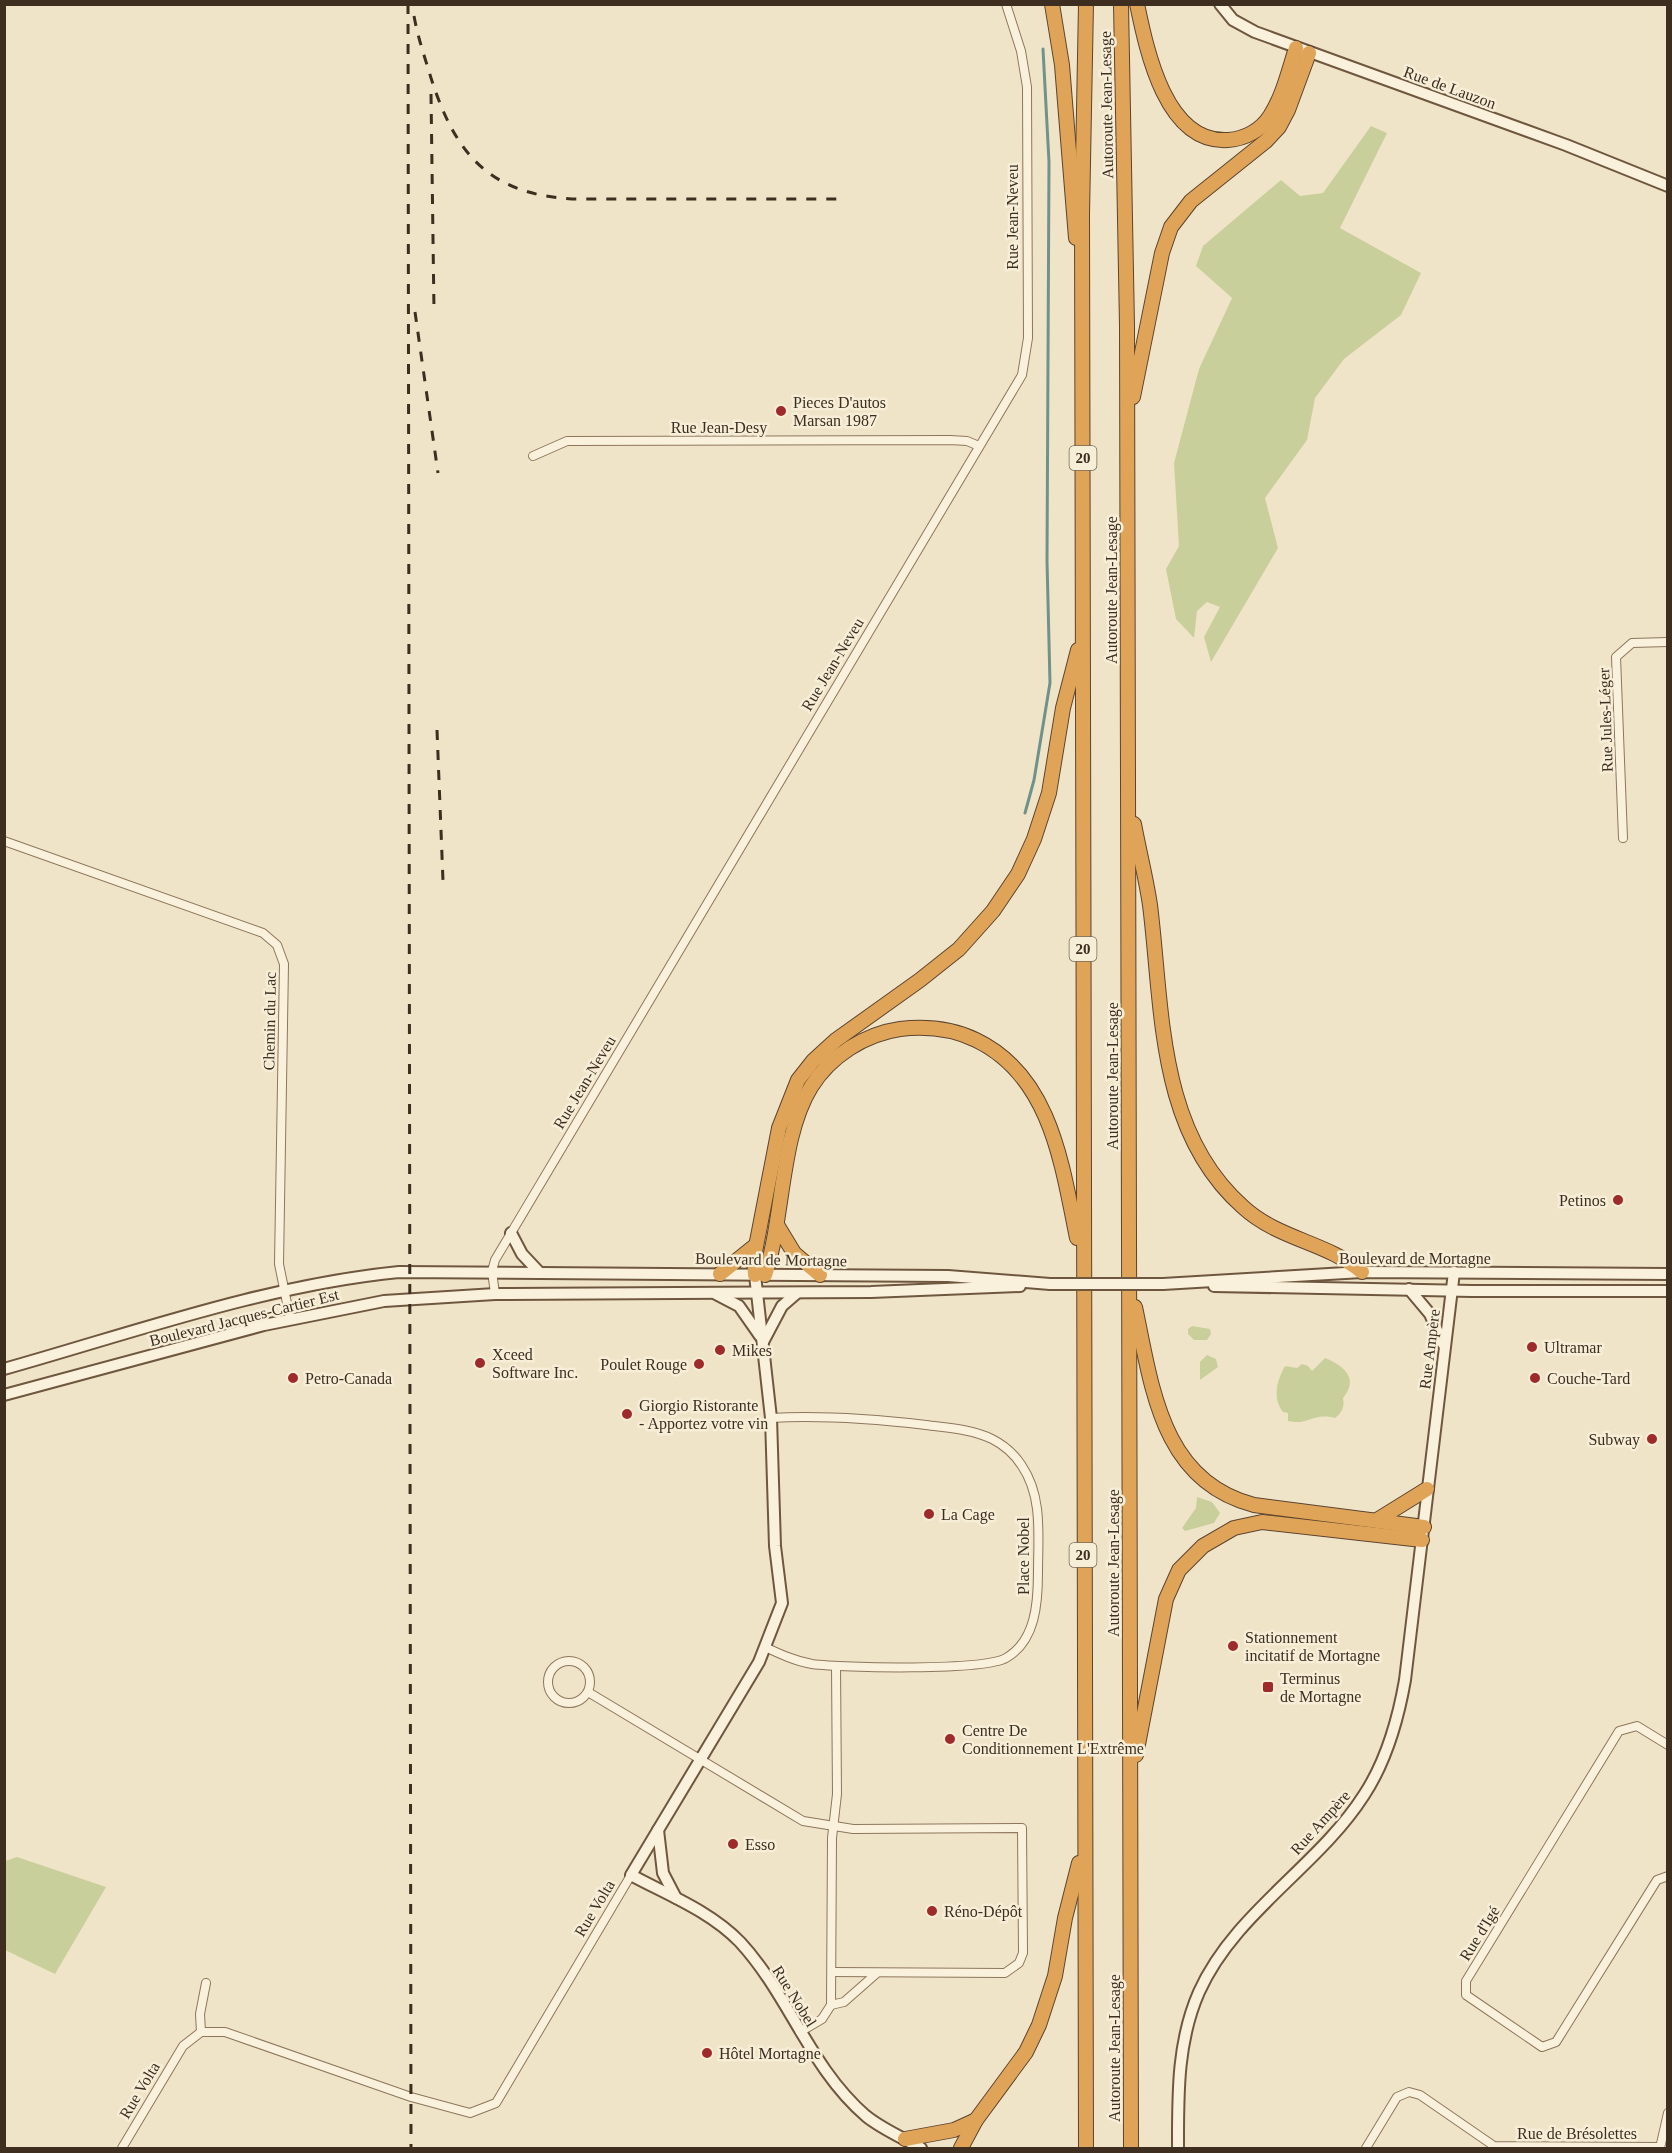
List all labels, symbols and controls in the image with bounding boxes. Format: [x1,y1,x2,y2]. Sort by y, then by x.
street label: Autoroute Jean-Lesage [1097,31,1117,179]
street label: Rue de Lauzon [1401,63,1498,112]
street label: Rue Jean-Neveu [1004,164,1021,270]
place label: Pieces D'autos Marsan 1987 [793,394,886,429]
marker: Pieces D'autos Marsan 1987 [774,404,788,418]
street label: Rue Jean-Desy [671,419,767,437]
road number: 20 [1070,446,1096,470]
street label: Autoroute Jean-Lesage [1103,516,1121,664]
street label: Rue Jean-Neveu [798,615,867,714]
street label: Rue Jules-Léger [1595,667,1617,772]
road number: 20 [1070,937,1096,961]
street label: Chemin du Lac [260,972,279,1070]
street label: Autoroute Jean-Lesage [1104,1002,1122,1150]
street label: Rue Jean-Neveu [550,1033,619,1132]
place label: Petinos [1559,1192,1606,1209]
marker: Petinos [1611,1193,1625,1207]
street label: Boulevard de Mortagne [695,1250,847,1270]
street label: Boulevard de Mortagne [1339,1250,1491,1268]
street label: Boulevard Jacques-Cartier Est [148,1286,341,1350]
street label: Rue Ampère [1416,1308,1444,1390]
place label: Ultramar [1544,1339,1602,1356]
marker: Ultramar [1525,1340,1539,1354]
place label: Mikes [732,1342,772,1359]
marker: Mikes [713,1343,727,1357]
place label: Xceed Software Inc. [492,1346,578,1381]
marker: Xceed Software Inc. [473,1356,487,1370]
place label: Poulet Rouge [600,1356,687,1374]
marker: Poulet Rouge [692,1357,706,1371]
place label: Petro-Canada [305,1370,392,1387]
place label: Couche-Tard [1547,1370,1630,1387]
marker: Petro-Canada [286,1371,300,1385]
marker: Couche-Tard [1528,1371,1542,1385]
place label: Giorgio Ristorante - Apportez votre vin [639,1397,768,1433]
marker: Giorgio Ristorante - Apportez votre vin [620,1407,634,1421]
place label: Subway [1588,1431,1640,1449]
marker: Subway [1645,1432,1659,1446]
street label: Autoroute Jean-Lesage [1105,1489,1123,1637]
place label: La Cage [941,1506,995,1524]
marker: La Cage [922,1507,936,1521]
street label: Place Nobel [1015,1517,1032,1595]
road number: 20 [1070,1543,1096,1567]
place label: Stationnement incitatif de Mortagne [1245,1629,1380,1665]
marker: Stationnement incitatif de Mortagne [1226,1639,1240,1653]
place label: Terminus de Mortagne [1280,1670,1361,1706]
marker: Terminus de Mortagne [1261,1680,1275,1694]
place label: Centre De Conditionnement L'Extrême [962,1722,1144,1757]
marker: Centre De Conditionnement L'Extrême [943,1732,957,1746]
street label: Rue Ampère [1287,1787,1354,1859]
place label: Esso [745,1836,775,1853]
marker: Esso [726,1837,740,1851]
street label: Rue Volta [571,1877,618,1940]
place label: Réno-Dépôt [944,1903,1023,1921]
street label: Rue d'Igé [1456,1903,1504,1964]
marker: Réno-Dépôt [925,1904,939,1918]
street label: Rue Nobel [769,1963,820,2030]
street label: Autoroute Jean-Lesage [1106,1974,1124,2122]
place label: Hôtel Mortagne [719,2045,821,2063]
marker: Hôtel Mortagne [700,2046,714,2060]
street label: Rue Volta [116,2059,163,2122]
street label: Rue de Brésolettes [1517,2125,1637,2142]

